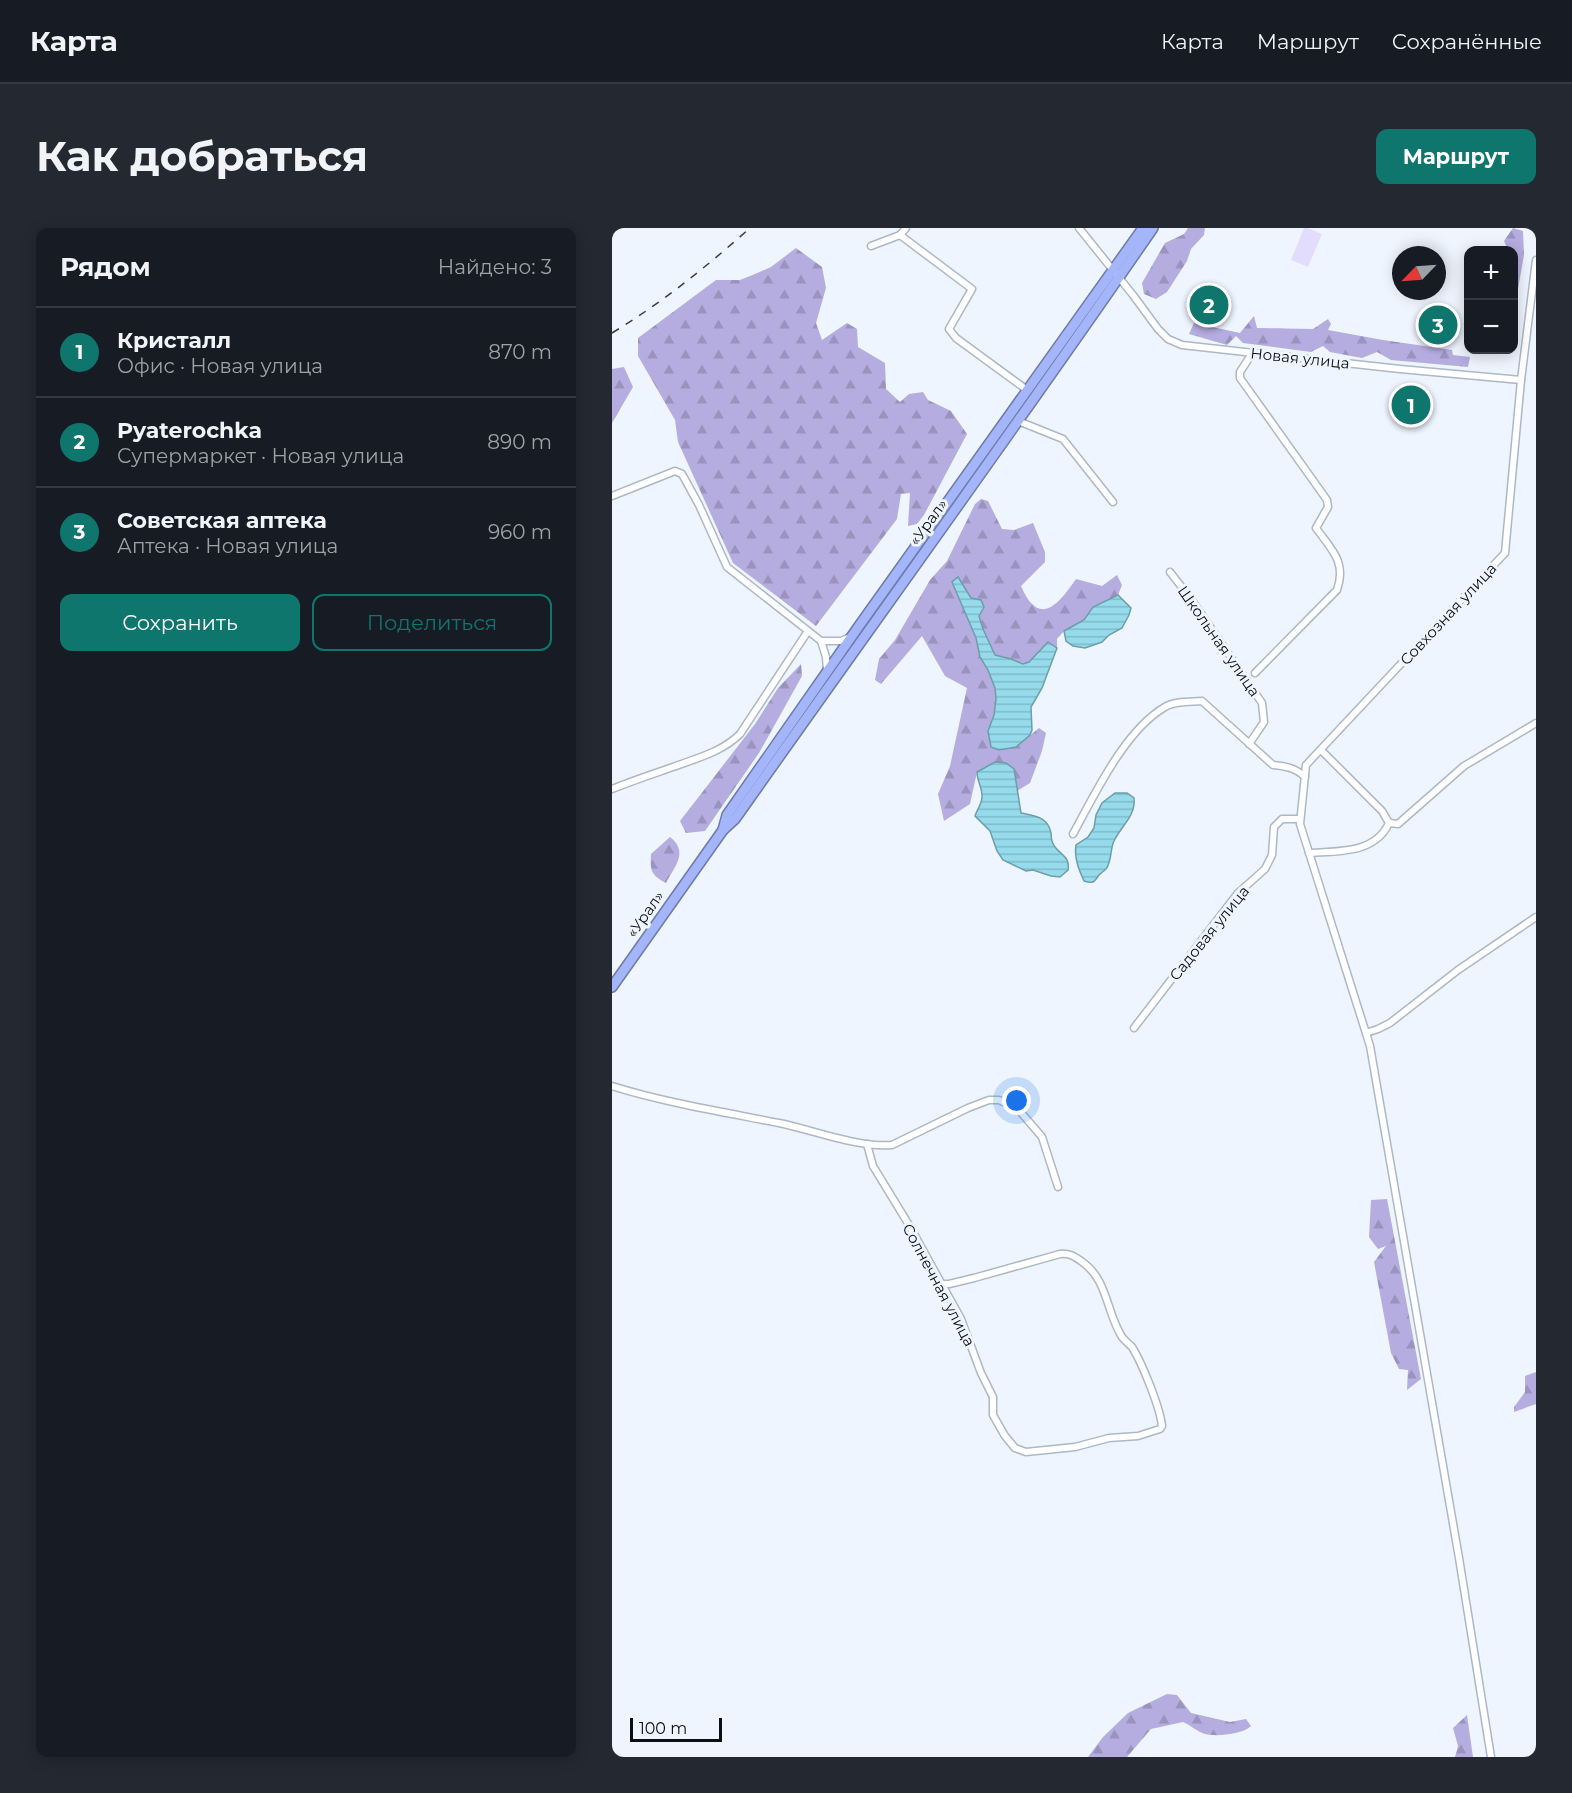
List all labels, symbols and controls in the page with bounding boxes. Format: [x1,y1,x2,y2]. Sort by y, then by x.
text: Карта [30,24,118,58]
text: Карта [1161,29,1224,54]
text: Маршрут [1257,29,1359,54]
text: Сохранённые [1392,29,1542,54]
button: Маршрут [1376,129,1536,184]
text: Как добраться [36,130,368,182]
north arrow [1392,246,1446,300]
map controls [1464,246,1518,354]
button: + [1464,246,1518,300]
text: Рядом [60,251,151,283]
text: Найдено: 3 [438,255,552,279]
pin: 2 [1190,282,1228,328]
button: − [1464,300,1518,354]
pin: 3 [1418,302,1458,348]
text: Кристалл [117,327,231,354]
text: 1 [76,340,83,364]
text: 870 m [488,340,552,364]
street label: Новая улица [1249,343,1351,373]
text: Офис · Новая улица [117,354,323,378]
pin: 1 [1392,382,1430,428]
text: Pyaterochka [117,417,262,444]
text: 2 [74,430,85,454]
text: 890 m [487,430,552,454]
text: Супермаркет · Новая улица [117,444,404,468]
street label: «Урал» [905,495,951,549]
text: Советская аптека [117,507,327,534]
text: 3 [74,520,85,544]
text: 960 m [488,520,552,544]
text: Аптека · Новая улица [117,534,338,558]
street label: Совхозная улица [1396,559,1500,669]
street label: Школьная улица [1174,582,1264,700]
button: Сохранить [60,594,300,651]
button: Поделиться [312,594,552,651]
street label: Садовая улица [1165,882,1253,984]
street label: «Урал» [622,887,668,941]
your location [1002,1086,1031,1115]
street label: Солнечная улица [899,1220,979,1350]
scale bar [630,1715,722,1742]
text: 100 m [639,1719,687,1738]

